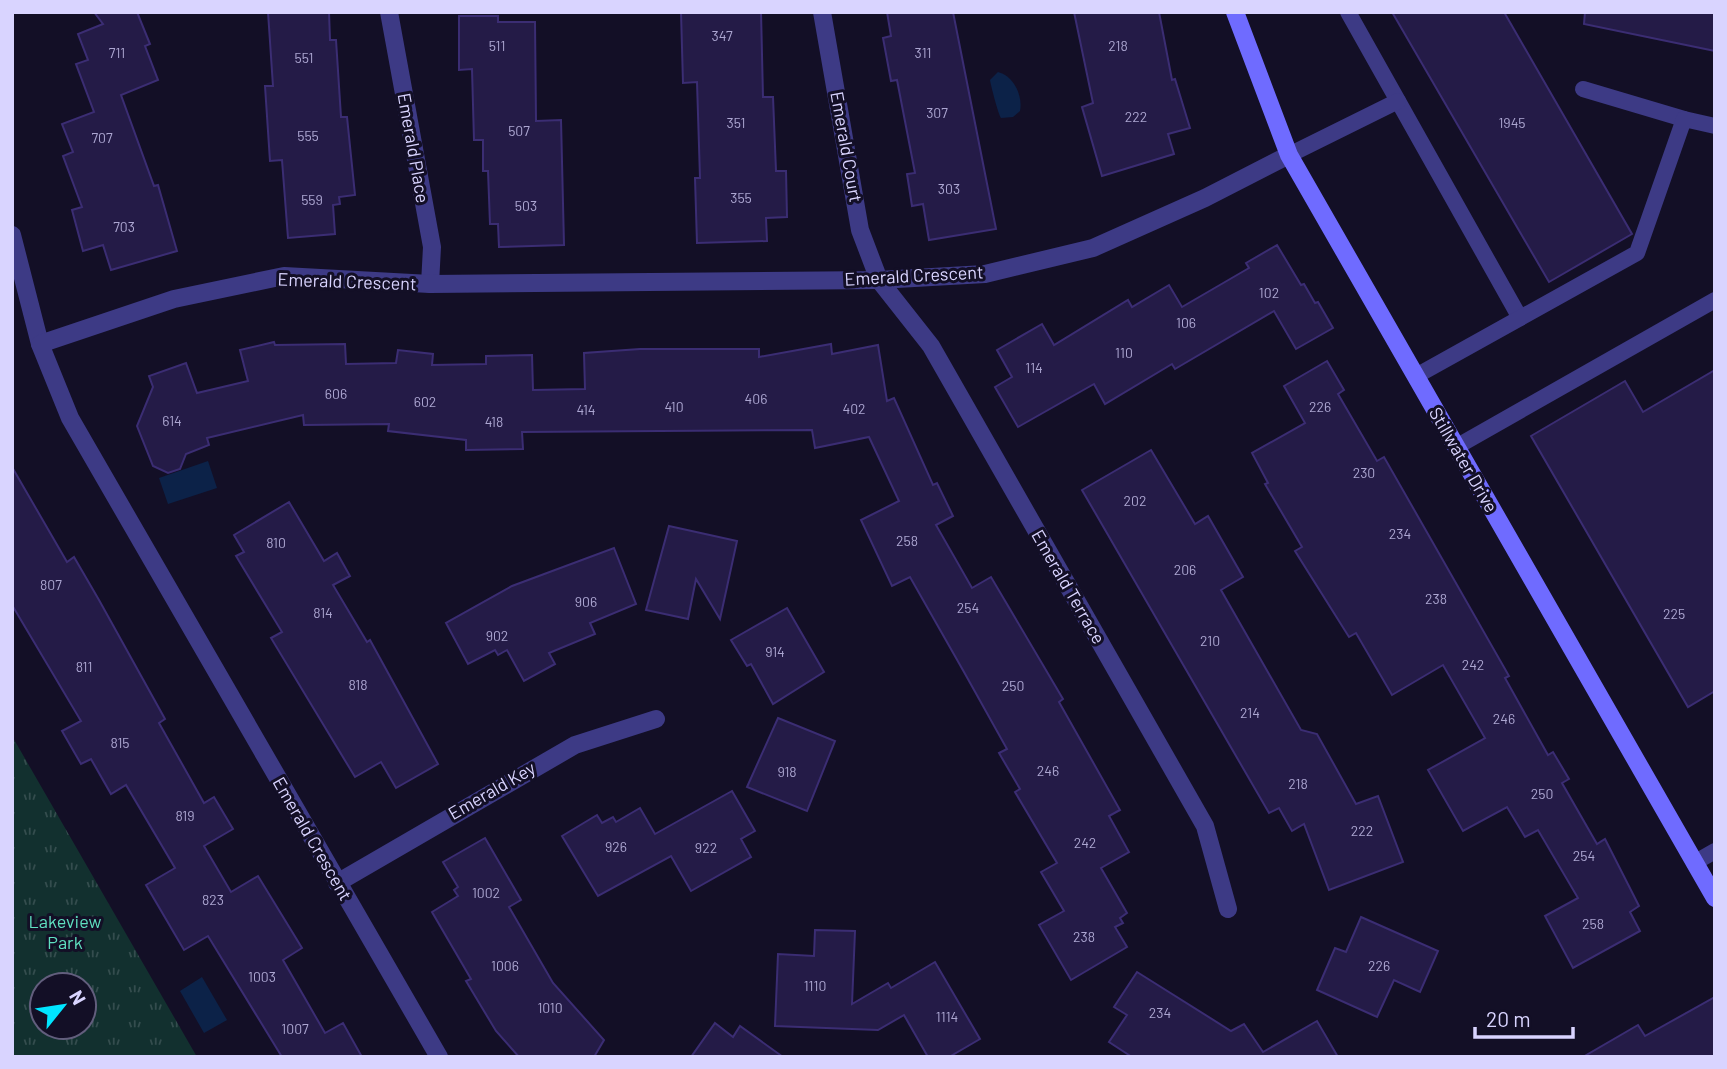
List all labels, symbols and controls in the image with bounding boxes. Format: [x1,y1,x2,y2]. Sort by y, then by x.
house number: 347 [711,27,733,44]
house number: 511 [489,37,505,54]
house number: 218 [1108,37,1128,54]
house number: 711 [109,44,125,61]
house number: 311 [915,44,931,61]
house number: 551 [295,49,313,66]
street label: Emerald Court [826,90,868,204]
street label: Emerald Place [393,91,434,205]
house number: 307 [926,104,948,121]
house number: 222 [1125,108,1147,125]
house number: 351 [727,114,745,131]
house number: 1945 [1498,114,1526,131]
house number: 507 [508,122,530,139]
house number: 555 [297,127,319,144]
house number: 707 [91,129,113,146]
house number: 303 [938,180,960,197]
house number: 355 [730,189,752,206]
house number: 559 [301,191,323,208]
house number: 503 [515,197,537,214]
house number: 703 [113,218,135,235]
street label: Emerald Crescent [844,260,984,290]
street label: Emerald Crescent [277,268,417,294]
house number: 102 [1259,284,1279,301]
house number: 106 [1176,314,1196,331]
house number: 110 [1115,344,1133,361]
house number: 114 [1025,359,1043,376]
house number: 606 [325,385,347,402]
house number: 406 [745,390,767,407]
house number: 602 [414,393,436,410]
house number: 410 [664,398,684,415]
house number: 226 [1309,398,1331,415]
house number: 402 [842,400,866,417]
house number: 414 [576,401,596,418]
street label: Stillwater Drive [1425,403,1503,516]
house number: 614 [162,412,182,429]
house number: 418 [485,413,503,430]
house number: 230 [1353,464,1375,481]
house number: 202 [1124,492,1146,509]
street label: Emerald Terrace [1027,525,1110,648]
house number: 234 [1389,525,1411,542]
house number: 258 [896,532,918,549]
house number: 810 [266,534,286,551]
house number: 206 [1174,561,1196,578]
house number: 807 [40,576,62,593]
house number: 238 [1425,590,1447,607]
house number: 906 [575,593,597,610]
house number: 254 [957,599,979,616]
house number: 814 [313,604,333,621]
house number: 225 [1663,605,1685,622]
house number: 902 [486,627,508,644]
house number: 210 [1200,632,1220,649]
house number: 914 [765,643,785,660]
house number: 242 [1462,656,1484,673]
house number: 811 [76,658,92,675]
house number: 818 [348,676,368,693]
house number: 250 [1002,677,1024,694]
house number: 214 [1240,704,1260,721]
house number: 246 [1493,710,1515,727]
house number: 815 [111,734,130,751]
street label: Emerald Key [444,756,539,824]
house number: 246 [1037,762,1059,779]
house number: 918 [777,763,797,780]
street label: Emerald Crescent [269,773,357,904]
house number: 218 [1288,775,1308,792]
house number: 250 [1531,785,1553,802]
house number: 819 [175,807,195,824]
house number: 222 [1351,822,1373,839]
house number: 242 [1074,834,1096,851]
house number: 926 [605,838,627,855]
house number: 922 [695,839,717,856]
house number: 254 [1573,847,1595,864]
house number: 1002 [472,884,500,901]
house number: 823 [202,891,224,908]
park label: Lakeview Park [29,910,101,953]
house number: 258 [1582,915,1604,932]
house number: 238 [1073,928,1095,945]
house number: 1006 [491,957,519,974]
house number: 226 [1368,957,1390,974]
house number: 1003 [248,968,276,985]
north arrow [28,971,98,1041]
house number: 1110 [804,977,826,994]
text: N [65,986,91,1008]
scale bar [1475,996,1573,1040]
house number: 1010 [537,999,563,1016]
house number: 234 [1149,1004,1171,1021]
text: 20 m [1486,1006,1531,1031]
house number: 1114 [936,1008,958,1025]
house number: 1007 [281,1020,309,1037]

